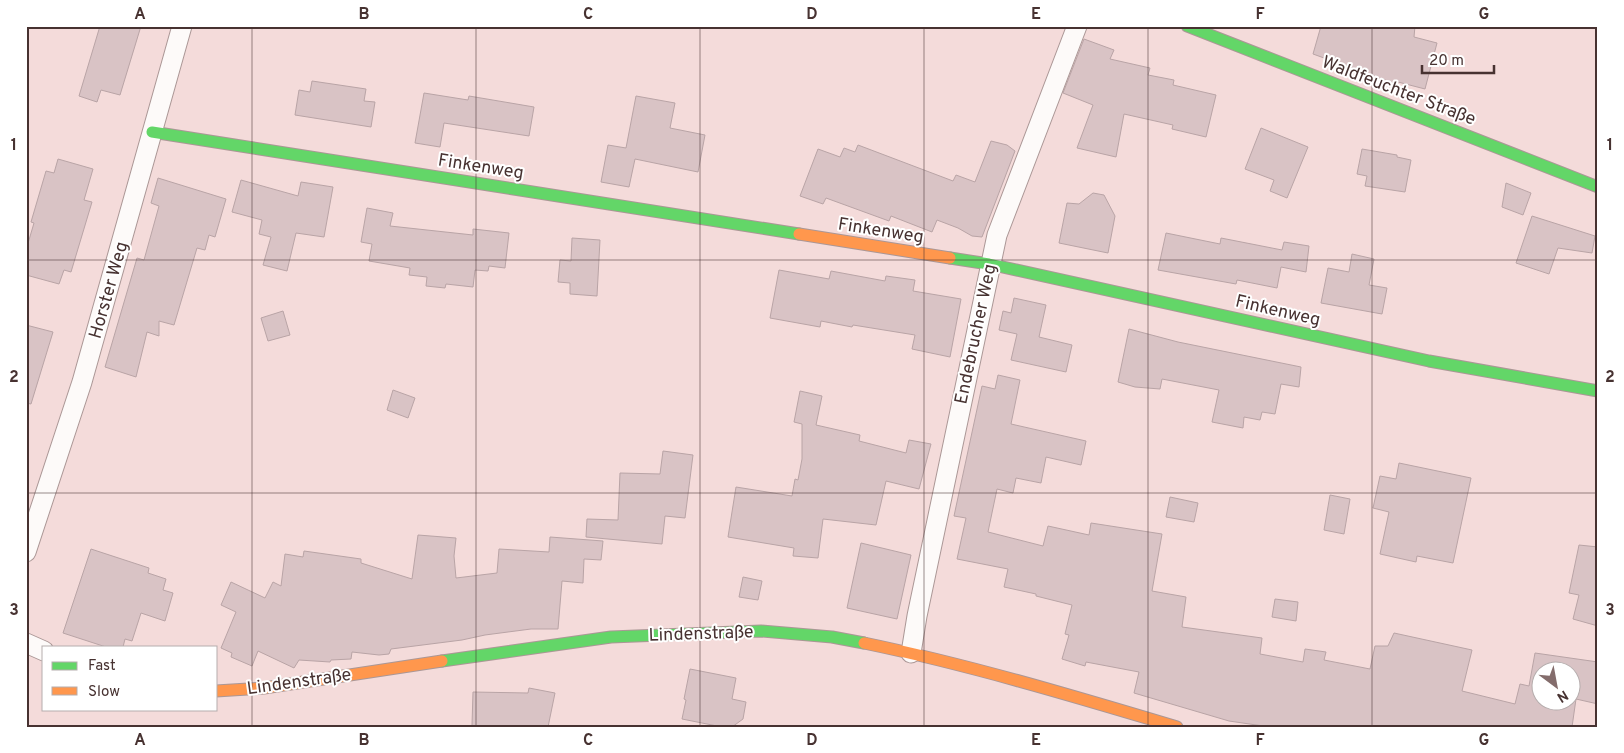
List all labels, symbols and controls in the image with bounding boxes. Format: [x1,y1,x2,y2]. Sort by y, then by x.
text: A [134,5,146,25]
text: B [358,5,370,25]
text: C [583,5,593,25]
text: D [806,5,818,25]
text: E [1031,5,1041,25]
text: F [1255,5,1265,25]
text: G [1479,5,1489,25]
scale bar [1422,42,1494,74]
street label: Waldfeuchter Straße [1318,51,1479,131]
text: 20 m [1429,52,1464,71]
text: 1 [11,136,17,156]
text: 1 [1607,136,1613,156]
street label: Finkenweg [436,149,525,186]
street label: Finkenweg [836,213,925,250]
street label: Horster Weg [85,239,134,342]
street label: Endebrucher Weg [950,262,1003,407]
street label: Finkenweg [1233,291,1322,332]
text: 2 [9,368,19,388]
text: 2 [1605,368,1615,388]
text: 3 [9,601,19,621]
text: 3 [1605,601,1615,621]
street label: Lindenstraße [648,621,754,648]
legend [42,646,218,710]
text: Fast [88,657,116,676]
north arrow [1532,660,1582,710]
street label: Lindenstraße [246,664,353,701]
text: Slow [88,683,120,702]
text: N [1553,686,1571,706]
text: A [134,731,146,751]
text: B [358,731,370,751]
text: C [583,731,593,751]
text: D [806,731,818,751]
text: E [1031,731,1041,751]
text: F [1255,731,1265,751]
text: G [1479,731,1489,751]

